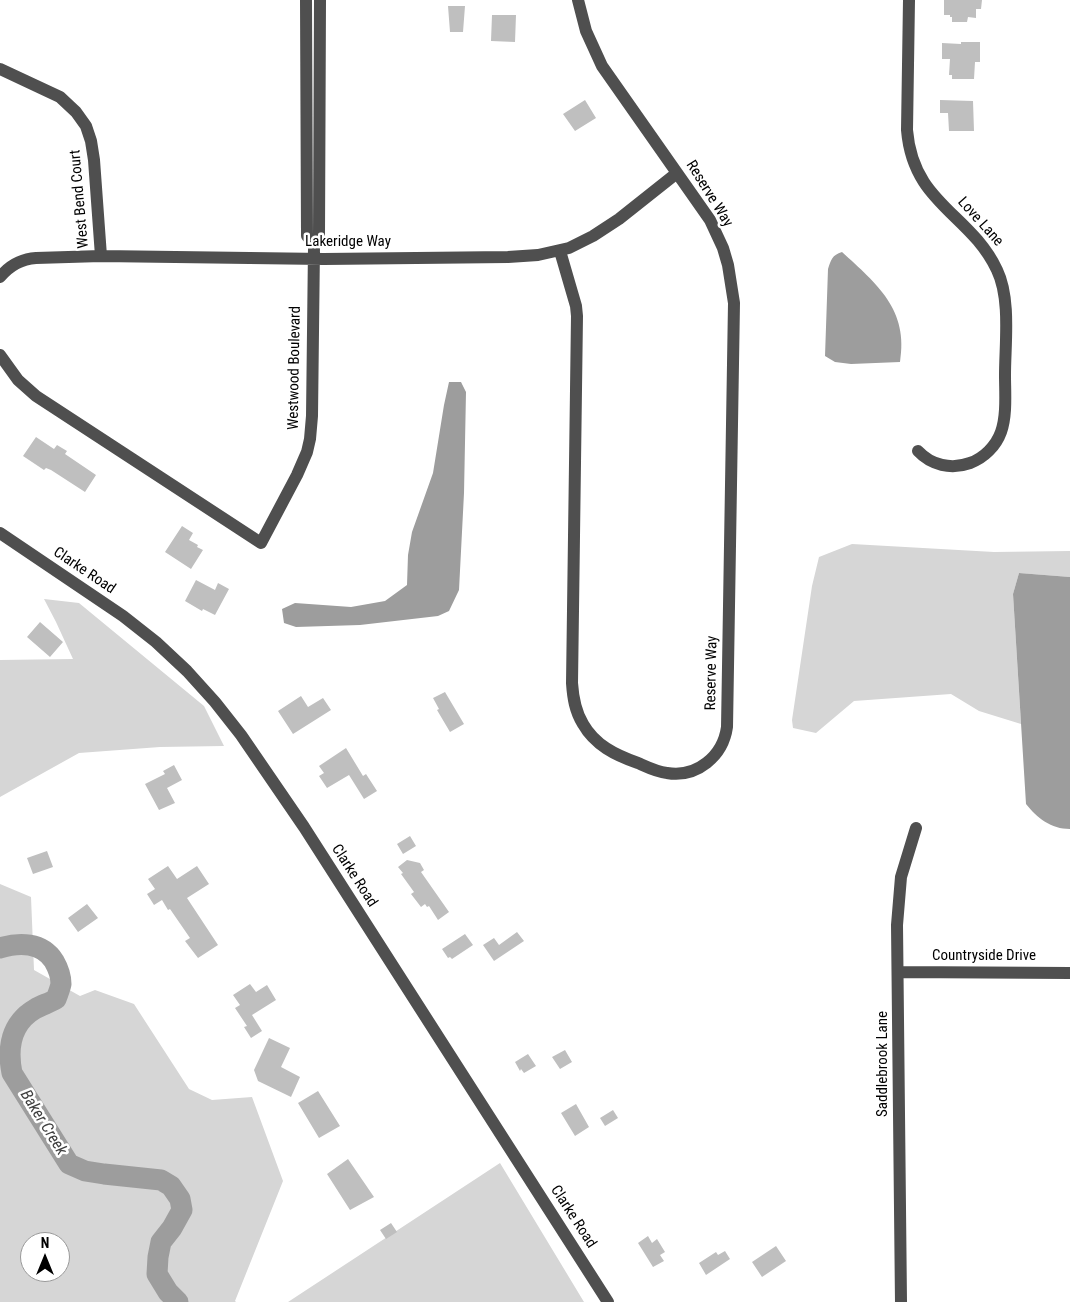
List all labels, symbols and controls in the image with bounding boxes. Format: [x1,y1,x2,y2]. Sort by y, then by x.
street label: West Bend Court [67,149,93,249]
street label: Reserve Way [682,157,736,231]
street label: Love Lane [953,194,1007,250]
street label: Lakeridge Way [305,233,391,251]
street label: Westwood Boulevard [285,306,305,430]
street label: Clarke Road [50,544,118,598]
street label: Reserve Way [702,635,722,711]
street label: Clarke Road [327,841,381,911]
street label: Countryside Drive [932,947,1036,965]
street label: Saddlebrook Lane [874,1011,892,1117]
water label: Baker Creek [15,1087,71,1159]
street label: Clarke Road [546,1182,600,1252]
north arrow [20,1232,70,1282]
text: N [41,1235,49,1251]

